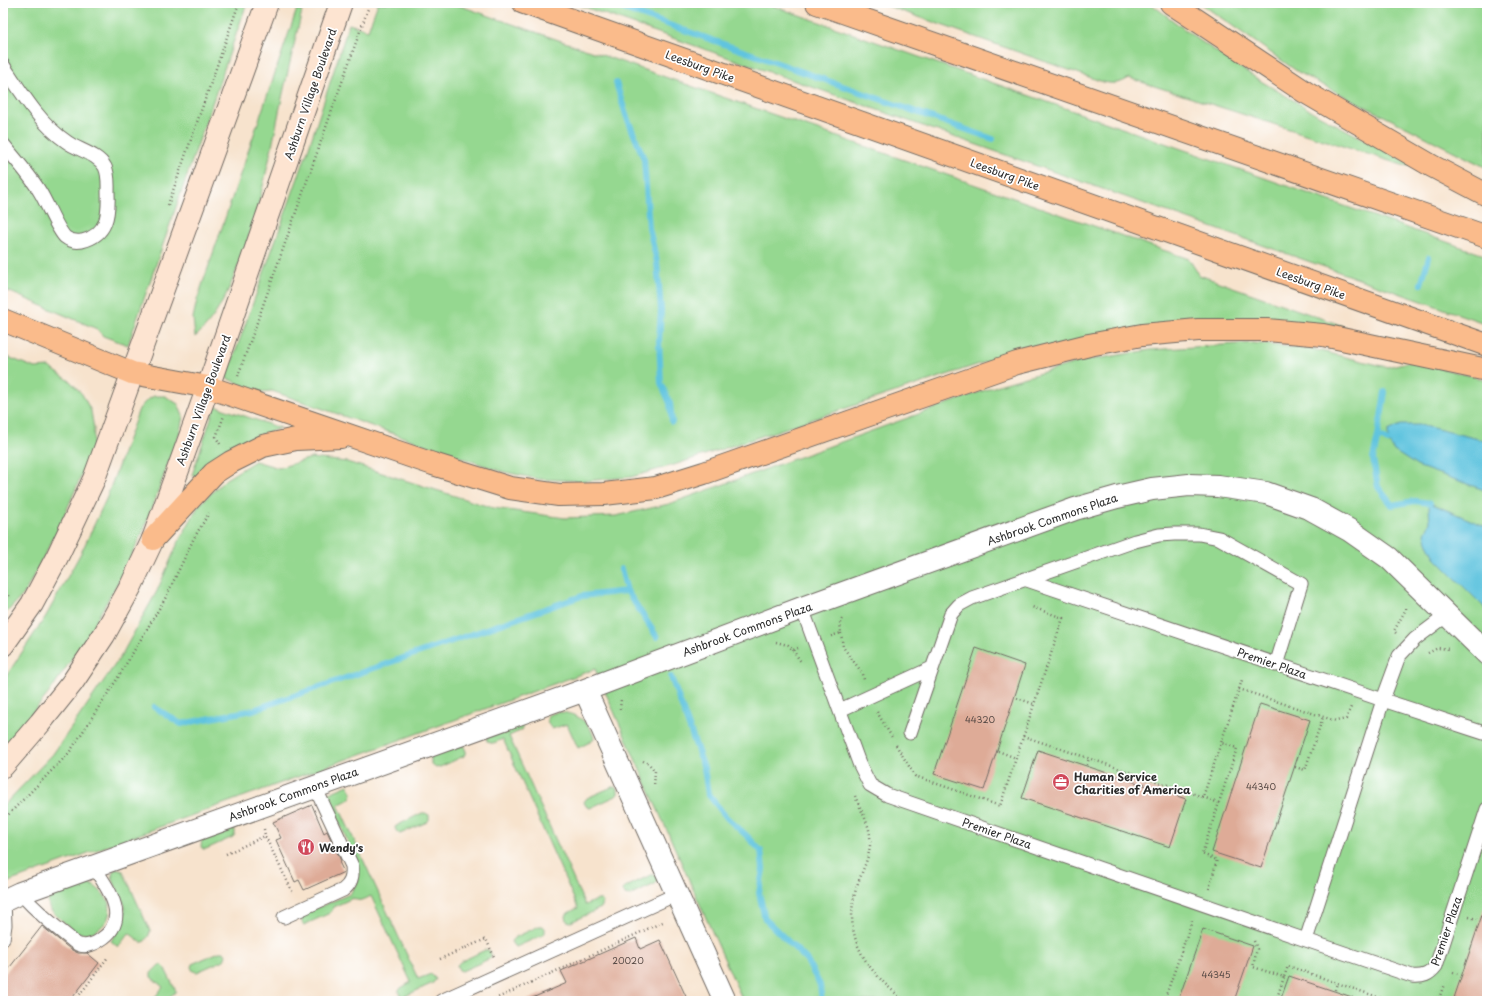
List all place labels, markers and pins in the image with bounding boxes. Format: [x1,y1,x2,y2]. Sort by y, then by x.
place label: Human Service Charities of America [1074,768,1191,798]
office icon: Human Service Charities of America [1051,772,1071,792]
restaurant icon: Wendy's [296,837,316,857]
place label: Wendy's [319,839,363,856]

